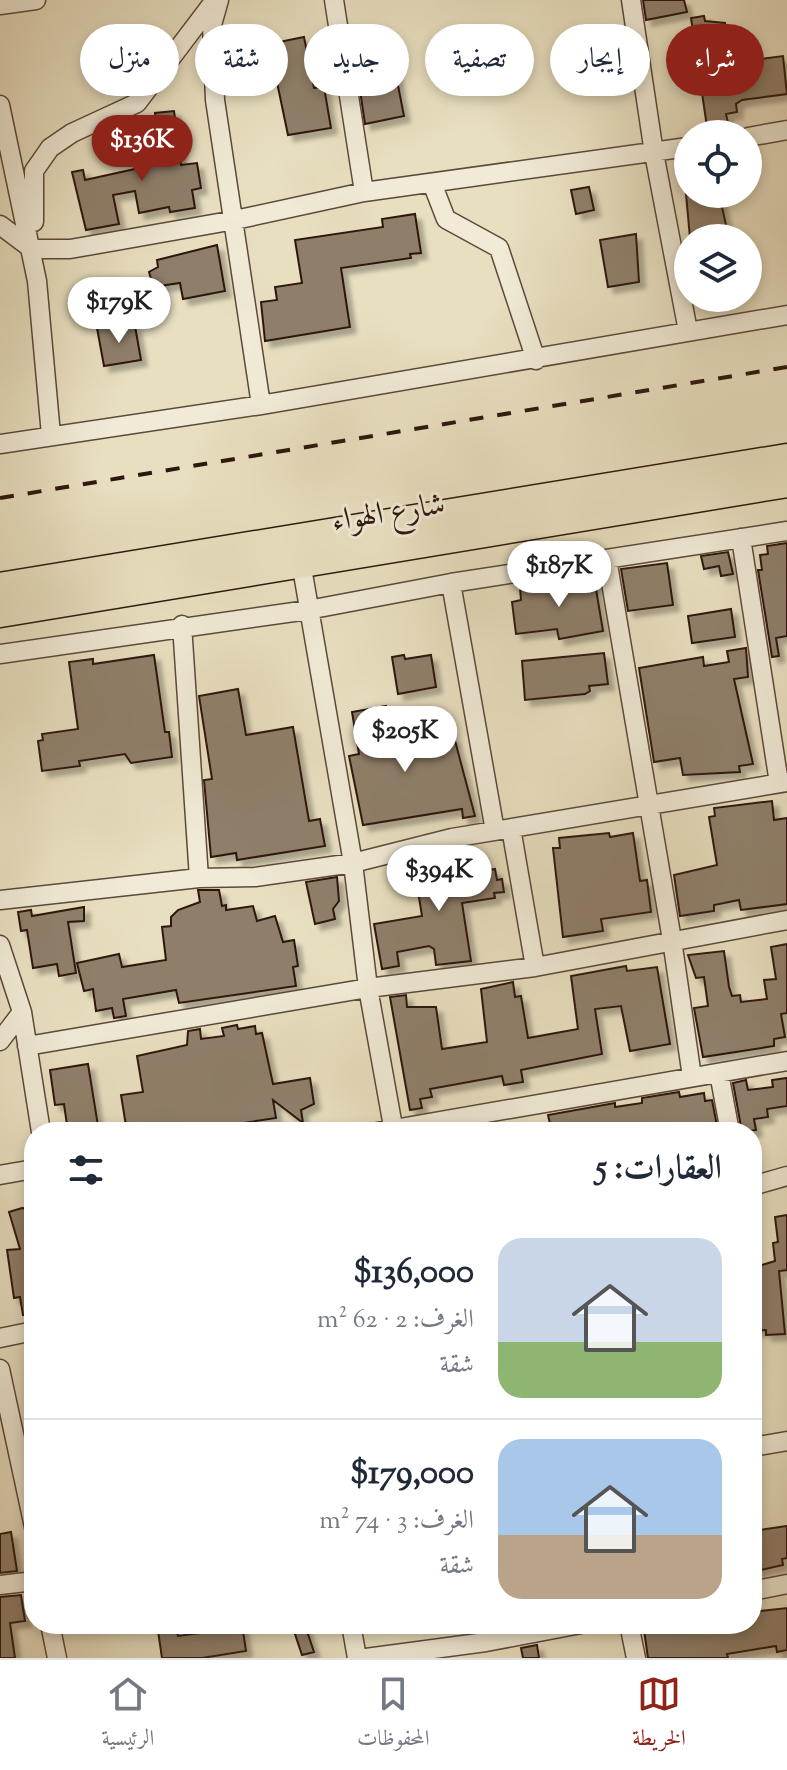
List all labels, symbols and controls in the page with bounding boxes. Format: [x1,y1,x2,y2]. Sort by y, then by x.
chip: منزل [80,24,179,96]
chip: شقة [195,24,288,96]
chip: جديد [304,24,409,96]
chip: تصفية [425,24,534,96]
chip: إيجار [550,24,650,96]
chip: شراء [666,24,764,96]
pin: $136K [86,115,198,183]
map controls [674,120,762,312]
button: locate [674,120,762,208]
text: $136K [110,122,174,159]
button: layers [674,224,762,312]
pin: $179K [63,277,175,345]
text: $179K [86,284,152,321]
street label: شارع الهواء [328,482,449,547]
pin: $187K [503,541,615,609]
text: $187K [525,548,593,585]
pin: $205K [349,706,461,774]
text: $205K [371,713,439,750]
pin: $394K [383,845,495,913]
text: $394K [405,852,473,889]
text: العقارات: 5 [595,1145,722,1194]
icon: filters [64,1148,108,1192]
text: $136,000 [353,1249,474,1298]
icon: home [562,1270,658,1366]
text: الغرف: 2 · 62 m² [317,1302,474,1339]
text: شقة [440,1347,474,1384]
text: $179,000 [350,1450,474,1499]
icon: home [562,1471,658,1567]
text: الغرف: 3 · 74 m² [319,1503,474,1540]
text: شقة [440,1548,474,1585]
tab: الرئيسية [101,1672,154,1759]
tab: المحفوظات [357,1672,429,1759]
tab: الخريطة [632,1672,686,1759]

